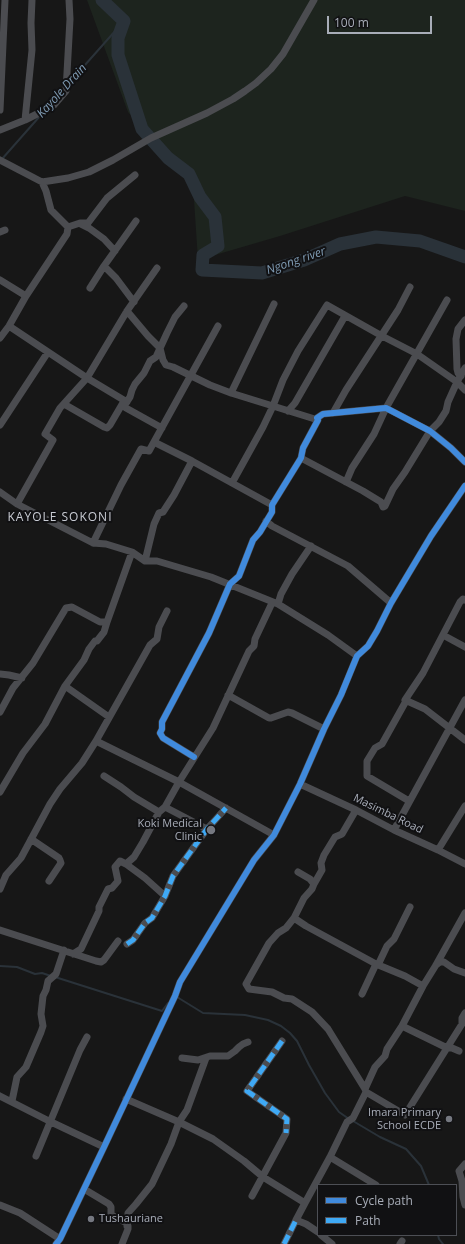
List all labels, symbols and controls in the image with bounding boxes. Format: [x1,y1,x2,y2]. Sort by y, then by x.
scale bar [329,8,434,34]
text: 100 m [334,14,369,31]
water label: Kayole Drain [34,61,90,121]
water label: Ngong river [264,244,328,278]
district label: KAYOLE SOKONI [7,511,113,525]
street label: Masimba Road [351,791,425,837]
place label: Koki Medical Clinic [137,817,202,843]
marker: Koki Medical Clinic [205,824,217,836]
place label: Imara Primary School ECDE [368,1106,441,1132]
marker: Imara Primary School ECDE [444,1114,454,1124]
legend [317,1184,457,1236]
text: Cycle path [355,1192,413,1209]
place label: Tushauriane [99,1212,163,1226]
text: Path [355,1212,381,1229]
marker: Tushauriane [86,1214,96,1224]

